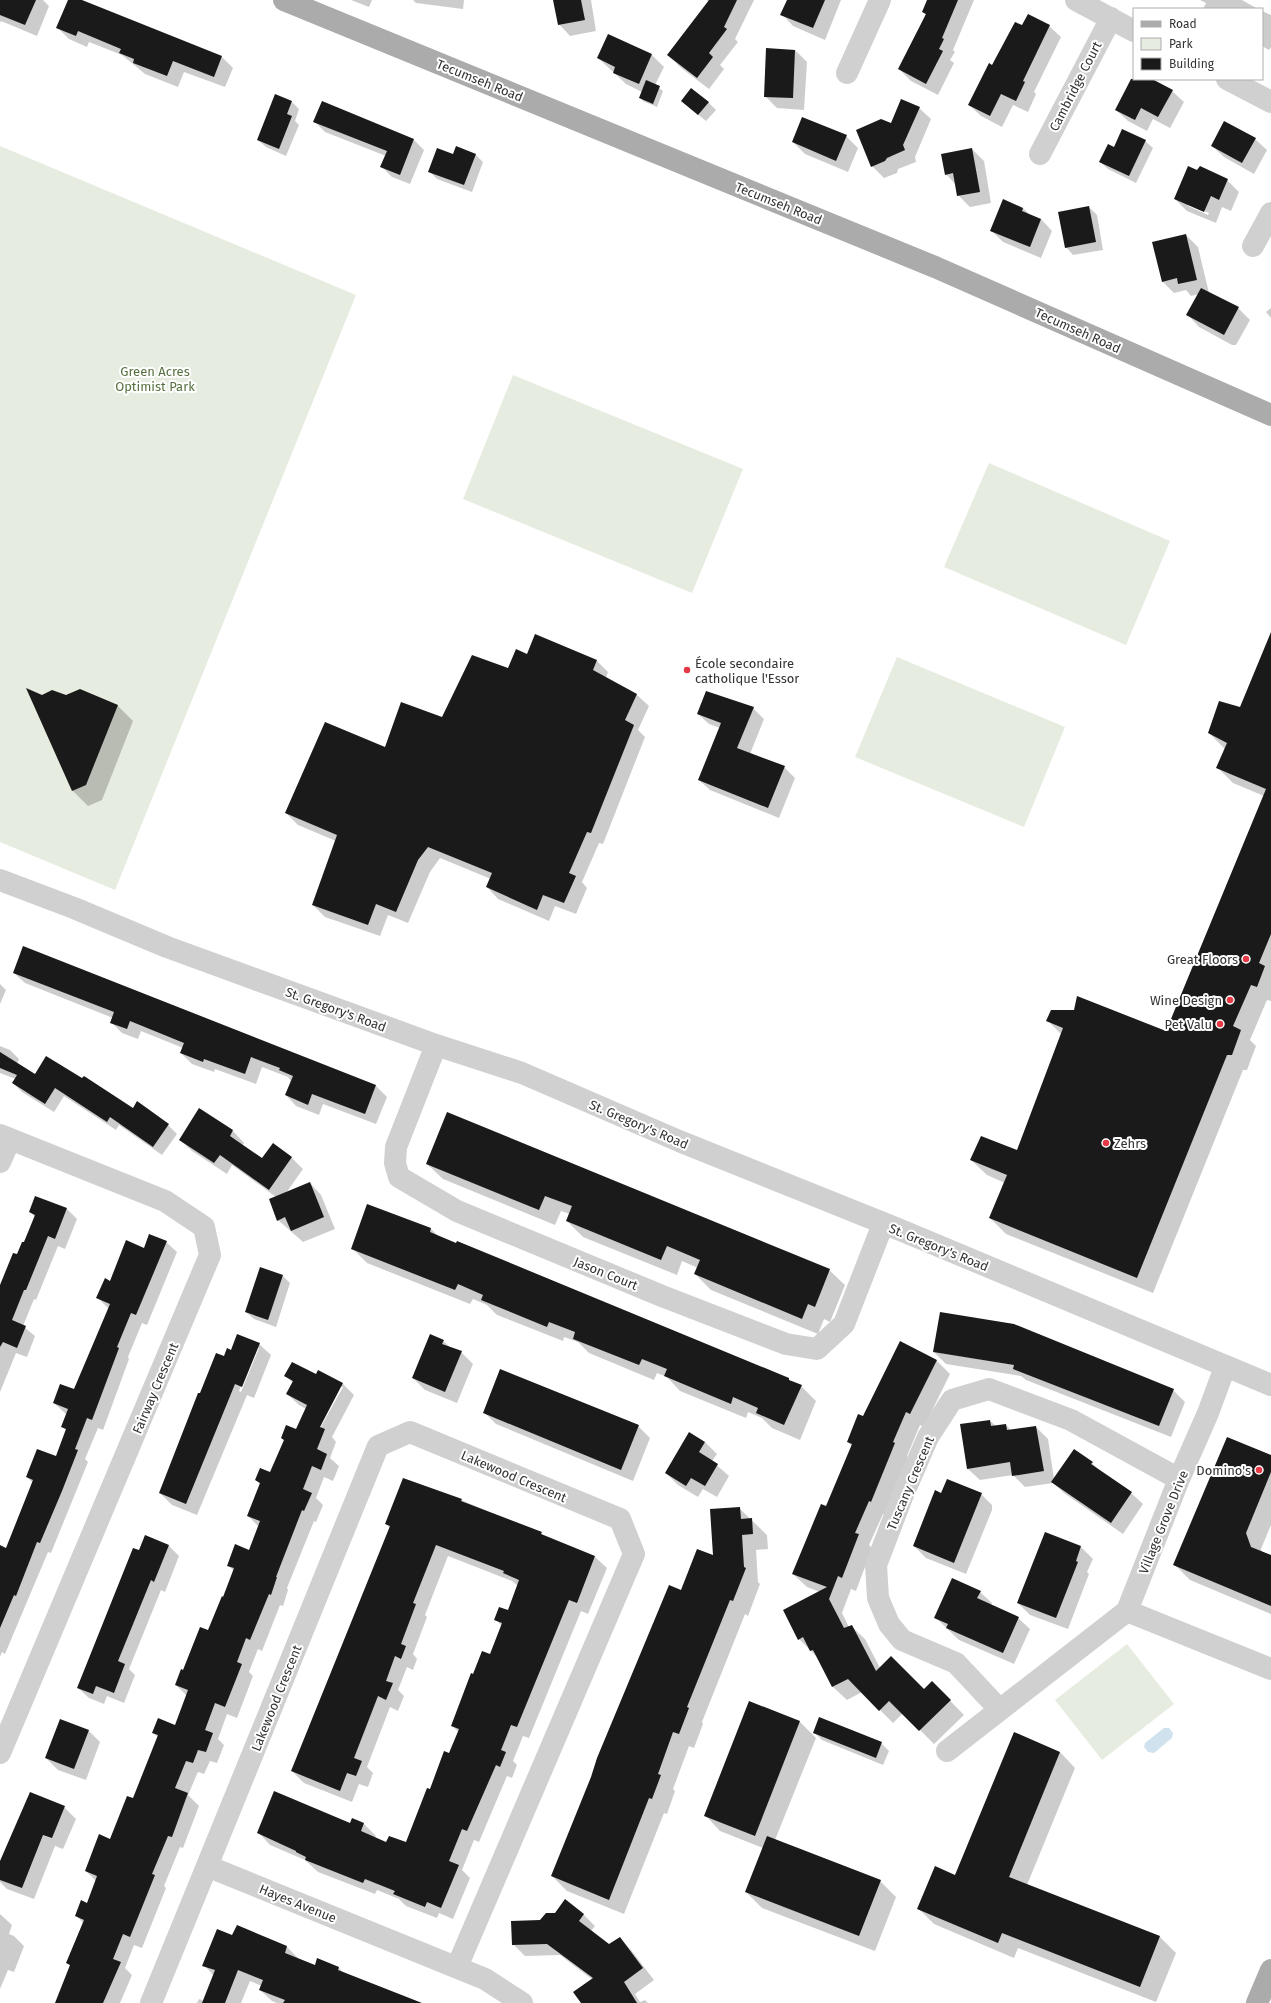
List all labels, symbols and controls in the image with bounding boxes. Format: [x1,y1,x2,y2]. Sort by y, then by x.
legend [1133,8,1263,80]
text: Road [1169,17,1197,31]
text: Park [1169,37,1193,51]
street label: Cambridge Court [1046,39,1105,134]
street label: Tecumseh Road [434,56,525,105]
text: Building [1169,57,1215,71]
street label: Tecumseh Road [733,179,824,228]
street label: Tecumseh Road [1033,305,1123,356]
park label: Green Acres Optimist Park [115,364,195,394]
place label: École secondaire catholique l'Essor [695,656,799,686]
marker: École secondaire catholique l'Essor [682,665,692,675]
place label: Great Floors [1167,952,1238,967]
marker: Great Floors [1241,954,1251,964]
street label: St. Gregory's Road [283,984,388,1035]
place label: Wine Design [1150,993,1222,1008]
marker: Wine Design [1225,995,1235,1005]
place label: Pet Valu [1165,1017,1212,1032]
marker: Pet Valu [1215,1019,1225,1029]
street label: St. Gregory's Road [587,1097,691,1152]
place label: Zehrs [1114,1136,1146,1151]
marker: Zehrs [1101,1138,1111,1148]
street label: St. Gregory's Road [887,1221,991,1274]
street label: Jason Court [572,1254,640,1293]
street label: Fairway Crescent [130,1340,182,1436]
street label: Tuscany Crescent [884,1434,937,1532]
street label: Lakewood Crescent [459,1447,569,1506]
place label: Domino's [1196,1463,1251,1478]
marker: Domino's [1254,1465,1264,1475]
street label: Village Grove Drive [1136,1468,1191,1576]
street label: Lakewood Crescent [248,1643,305,1753]
street label: Hayes Avenue [257,1881,339,1926]

